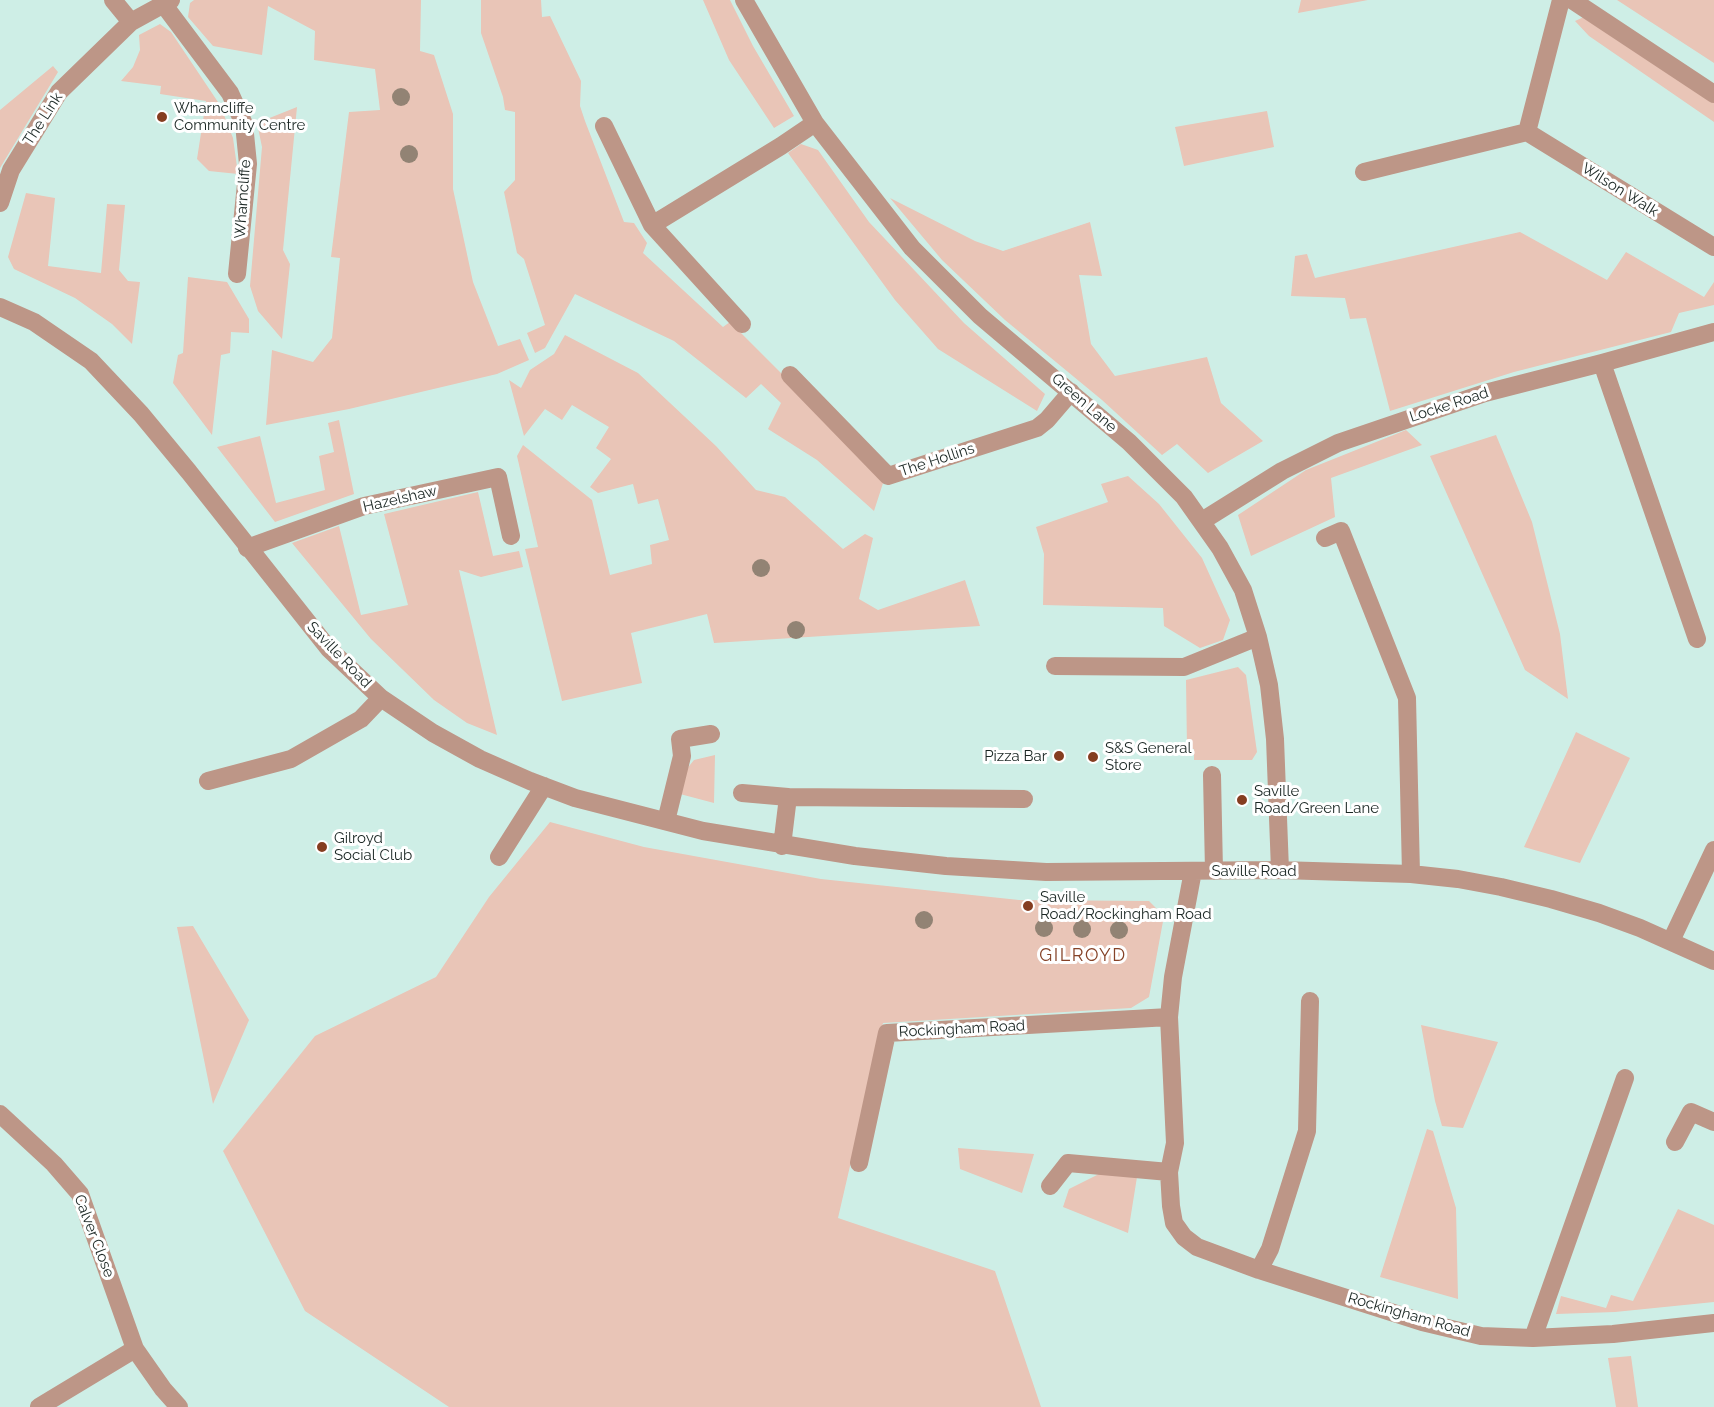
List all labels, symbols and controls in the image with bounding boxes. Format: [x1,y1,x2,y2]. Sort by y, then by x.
street label: The Link [19,89,67,149]
place label: Wharncliffe Community Centre [174,99,305,134]
marker: Wharncliffe Community Centre [155,110,169,124]
street label: Wharncliffe [231,159,255,239]
street label: Wilson Walk [1578,159,1662,221]
street label: Green Lane [1048,370,1120,436]
street label: Locke Road [1407,384,1491,426]
street label: The Hollins [897,439,977,481]
street label: Hazelshaw [361,482,439,516]
street label: Saville Road [303,618,375,692]
place label: S&S General Store [1105,739,1192,774]
place label: Pizza Bar [984,747,1047,765]
marker: Pizza Bar [1052,749,1066,763]
marker: S&S General Store [1086,750,1100,764]
place label: Saville Road/Green Lane [1254,782,1379,817]
marker: Saville Road/Green Lane [1235,793,1249,807]
place label: Gilroyd Social Club [334,829,412,864]
marker: Gilroyd Social Club [315,840,329,854]
street label: Saville Road [1211,862,1297,880]
place label: Saville Road/Rockingham Road [1040,888,1211,923]
marker: Saville Road/Rockingham Road [1021,899,1035,913]
district label: GILROYD [1039,945,1127,967]
street label: Rockingham Road [898,1017,1026,1041]
street label: Calver Close [70,1192,118,1280]
street label: Rockingham Road [1346,1289,1472,1341]

